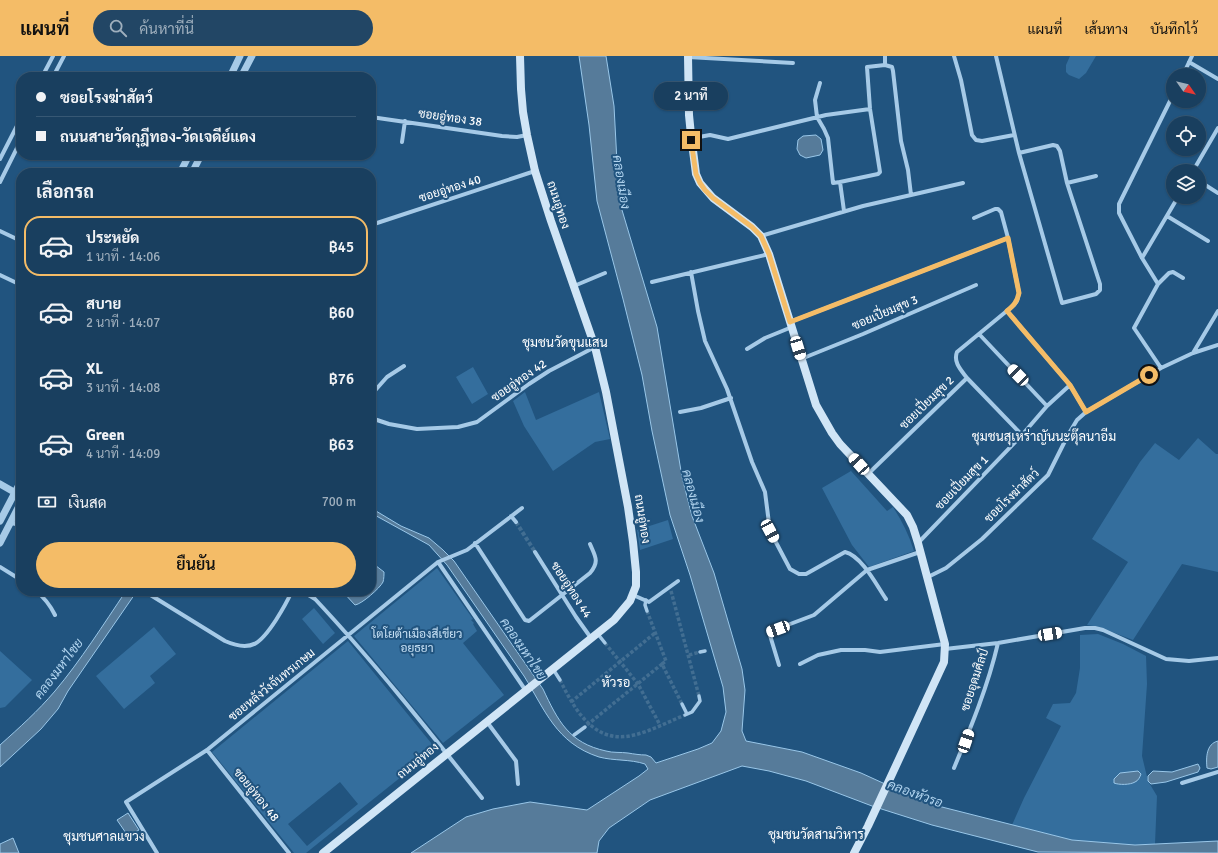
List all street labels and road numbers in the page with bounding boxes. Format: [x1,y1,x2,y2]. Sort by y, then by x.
street label: ซอยอู่ทอง 38 [417,106,483,130]
street label: ซอยอู่ทอง 40 [417,172,483,206]
street label: ถนนอู่ทอง [543,179,573,231]
street label: ซอยเปี่ยมสุข 3 [848,289,921,335]
street label: ซอยอู่ทอง 42 [488,356,550,406]
street label: ซอยเปี่ยมสุข 2 [894,370,958,434]
street label: ซอยเปี่ยมสุข 1 [929,450,993,514]
street label: ซอยโรงฆ่าสัตว์ [981,465,1043,526]
street label: ถนนอู่ทอง [631,493,653,545]
street label: ซอยอู่ทอง 44 [547,559,595,621]
street label: ซอยหลังวังจันทรเกษม [226,645,318,725]
street label: ซอยอุดมศิลป์ [958,647,993,713]
street label: ถนนอู่ทอง [394,740,442,782]
street label: ซอยอู่ทอง 48 [230,765,282,825]

